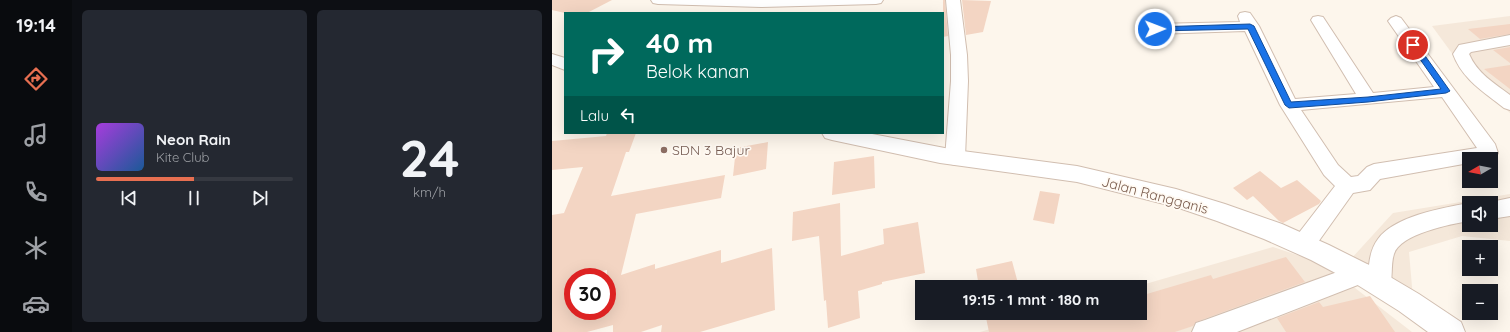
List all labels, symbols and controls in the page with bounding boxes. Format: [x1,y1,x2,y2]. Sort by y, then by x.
position arrow [1134,8,1176,50]
text: 19:14 [16,14,56,37]
text: 40 m [646,25,713,60]
icon: right [580,28,632,80]
pin [1396,28,1430,62]
icon: arrive [1402,34,1424,56]
text: Belok kanan [646,60,749,83]
icon: directions [22,65,50,93]
icon: left [617,104,639,126]
text: Lalu [580,106,609,125]
icon: music [22,121,50,149]
text: 24 [399,125,460,190]
text: Neon Rain [156,130,231,149]
place label: SDN 3 Bajur [672,141,750,159]
marker: SDN 3 Bajur [659,145,669,155]
text: Kite Club [156,149,209,165]
north arrow [1462,152,1498,188]
map controls [1462,152,1498,320]
street label: Jalan Rangganis [1100,172,1210,218]
icon: phone [22,178,50,206]
text: km/h [413,184,446,200]
icon: previous [118,187,140,209]
icon: pause [183,187,205,209]
icon: next [249,187,271,209]
button: sound [1462,196,1498,232]
icon: climate [22,234,50,262]
button: + [1462,240,1498,276]
speed limit sign: 30 [564,268,616,320]
button: − [1462,284,1498,320]
icon: car [22,290,50,318]
text: 19:15 · 1 mnt · 180 m [963,290,1099,309]

